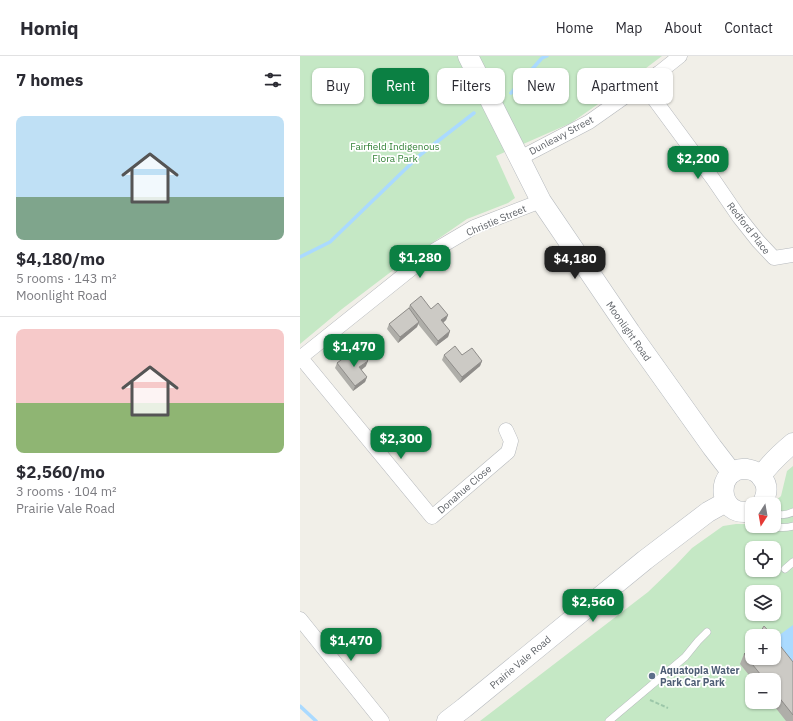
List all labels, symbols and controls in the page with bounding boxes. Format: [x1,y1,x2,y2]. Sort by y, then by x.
text: Homiq [20,16,78,40]
text: Home [556,19,593,37]
text: Map [615,19,642,37]
text: About [664,19,702,37]
text: Contact [724,19,773,37]
chip: Buy [312,68,364,104]
chip: Rent [372,68,429,104]
chip: Filters [437,68,505,104]
chip: New [513,68,569,104]
chip: Apartment [577,68,673,104]
text: 7 homes [16,69,83,91]
icon: filters [262,69,284,91]
street label: Dunleavy Street [527,113,596,158]
park label: Fairfield Indigenous Flora Park [350,140,440,165]
icon: home [114,142,186,214]
pin: $2,200 [665,146,731,180]
text: $2,200 [676,150,720,167]
street label: Redford Place [724,200,773,257]
street label: Christie Street [464,202,529,239]
pin: $1,280 [387,245,453,279]
pin: $4,180 [542,246,608,280]
text: $4,180/mo [16,248,105,270]
text: $1,280 [398,249,442,266]
text: $4,180 [553,250,597,267]
text: 5 rooms · 143 m² [16,270,117,287]
text: Moonlight Road [16,287,107,304]
street label: Moonlight Road [603,299,654,364]
pin: $1,470 [321,334,387,368]
text: $1,470 [332,338,376,355]
icon: home [114,355,186,427]
pin: $2,300 [368,426,434,460]
text: $2,300 [379,430,423,447]
text: $2,560/mo [16,461,105,483]
street label: Donahue Close [435,462,494,516]
text: 3 rooms · 104 m² [16,483,117,500]
north arrow [745,497,781,533]
map controls [745,497,781,709]
text: Prairie Vale Road [16,500,115,517]
button: locate [745,541,781,577]
button: layers [745,585,781,621]
pin: $2,560 [560,589,626,623]
text: $2,560 [571,593,615,610]
pin: $1,470 [318,628,384,662]
button: + [745,629,781,665]
text: $1,470 [329,632,373,649]
street label: Prairie Vale Road [487,633,554,692]
place label: Aquatopia Water Park Car Park [660,664,739,689]
marker: Aquatopia Water Park Car Park [647,671,657,681]
button: − [745,673,781,709]

